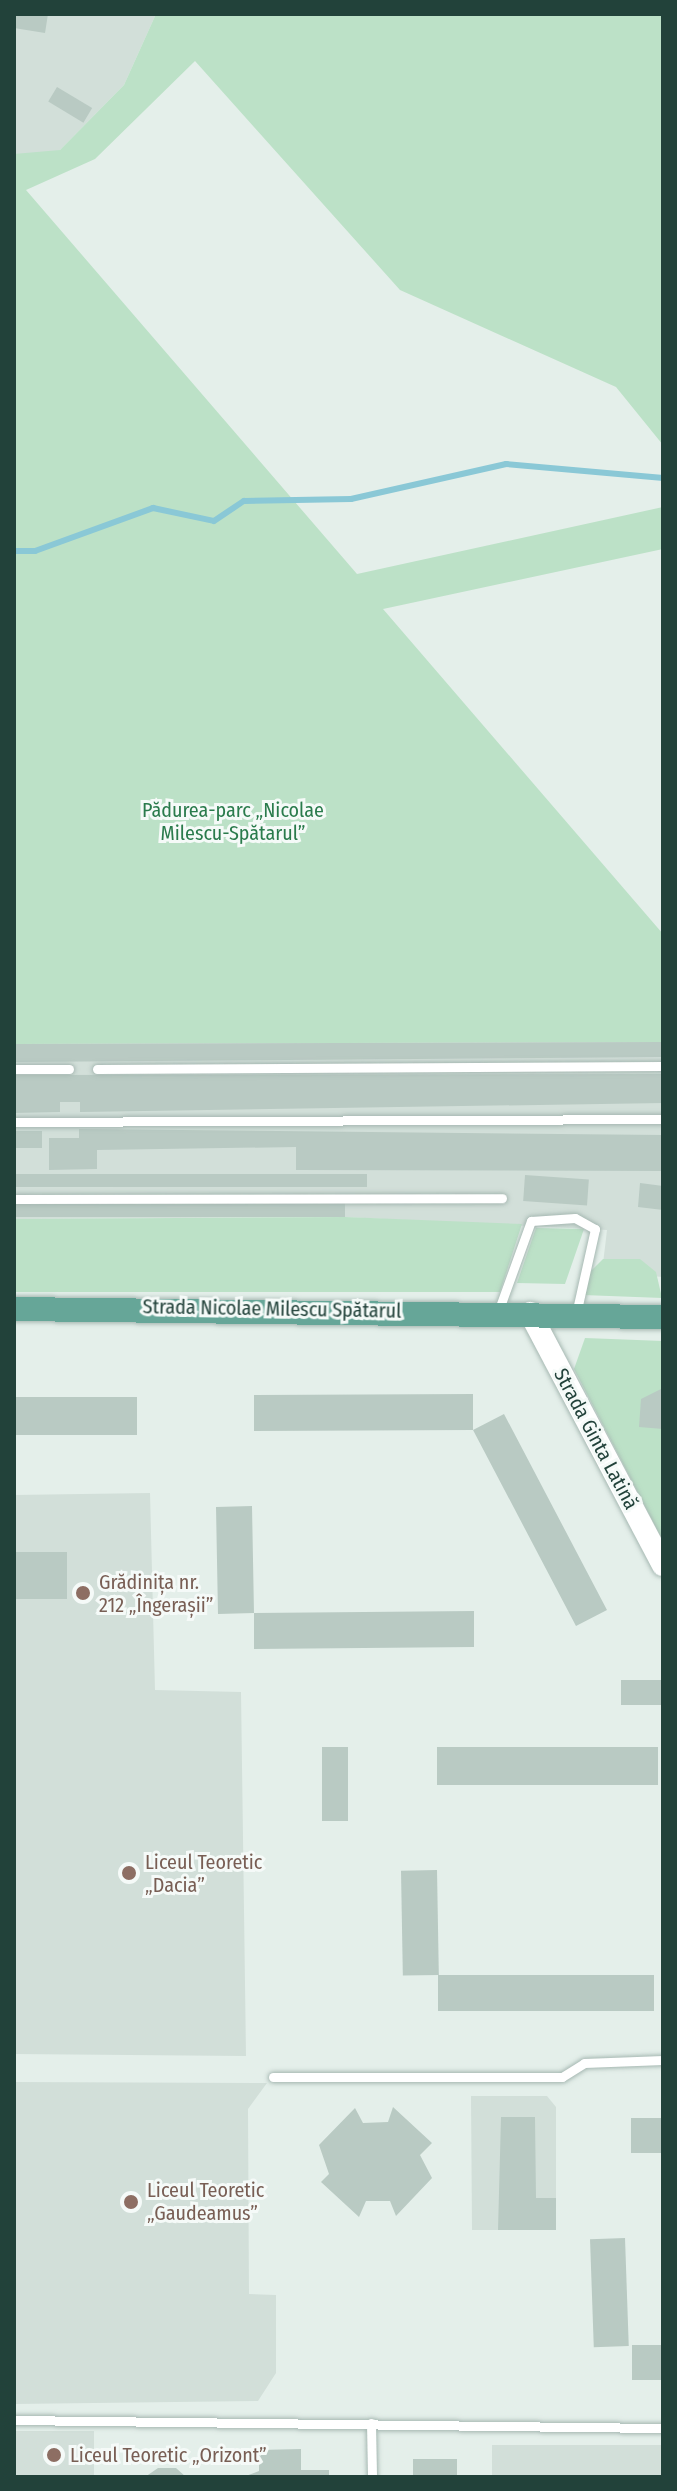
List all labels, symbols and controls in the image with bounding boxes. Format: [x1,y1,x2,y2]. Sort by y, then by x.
park label: Pădurea-parc „Nicolae Milescu-Spătarul” [142,799,324,846]
street label: Strada Nicolae Milescu Spătarul [142,1295,402,1323]
street label: Strada Ginta Latină [549,1364,643,1514]
place label: Grădinița nr. 212 „Îngerașii” [99,1570,214,1617]
marker: Grădinița nr. 212 „Îngerașii” [74,1584,92,1602]
place label: Liceul Teoretic „Dacia” [145,1850,262,1897]
marker: Liceul Teoretic „Dacia” [120,1864,138,1882]
place label: Liceul Teoretic „Gaudeamus” [147,2178,264,2225]
marker: Liceul Teoretic „Gaudeamus” [122,2193,140,2211]
place label: Liceul Teoretic „Orizont” [70,2443,267,2467]
marker: Liceul Teoretic „Orizont” [45,2446,63,2464]

